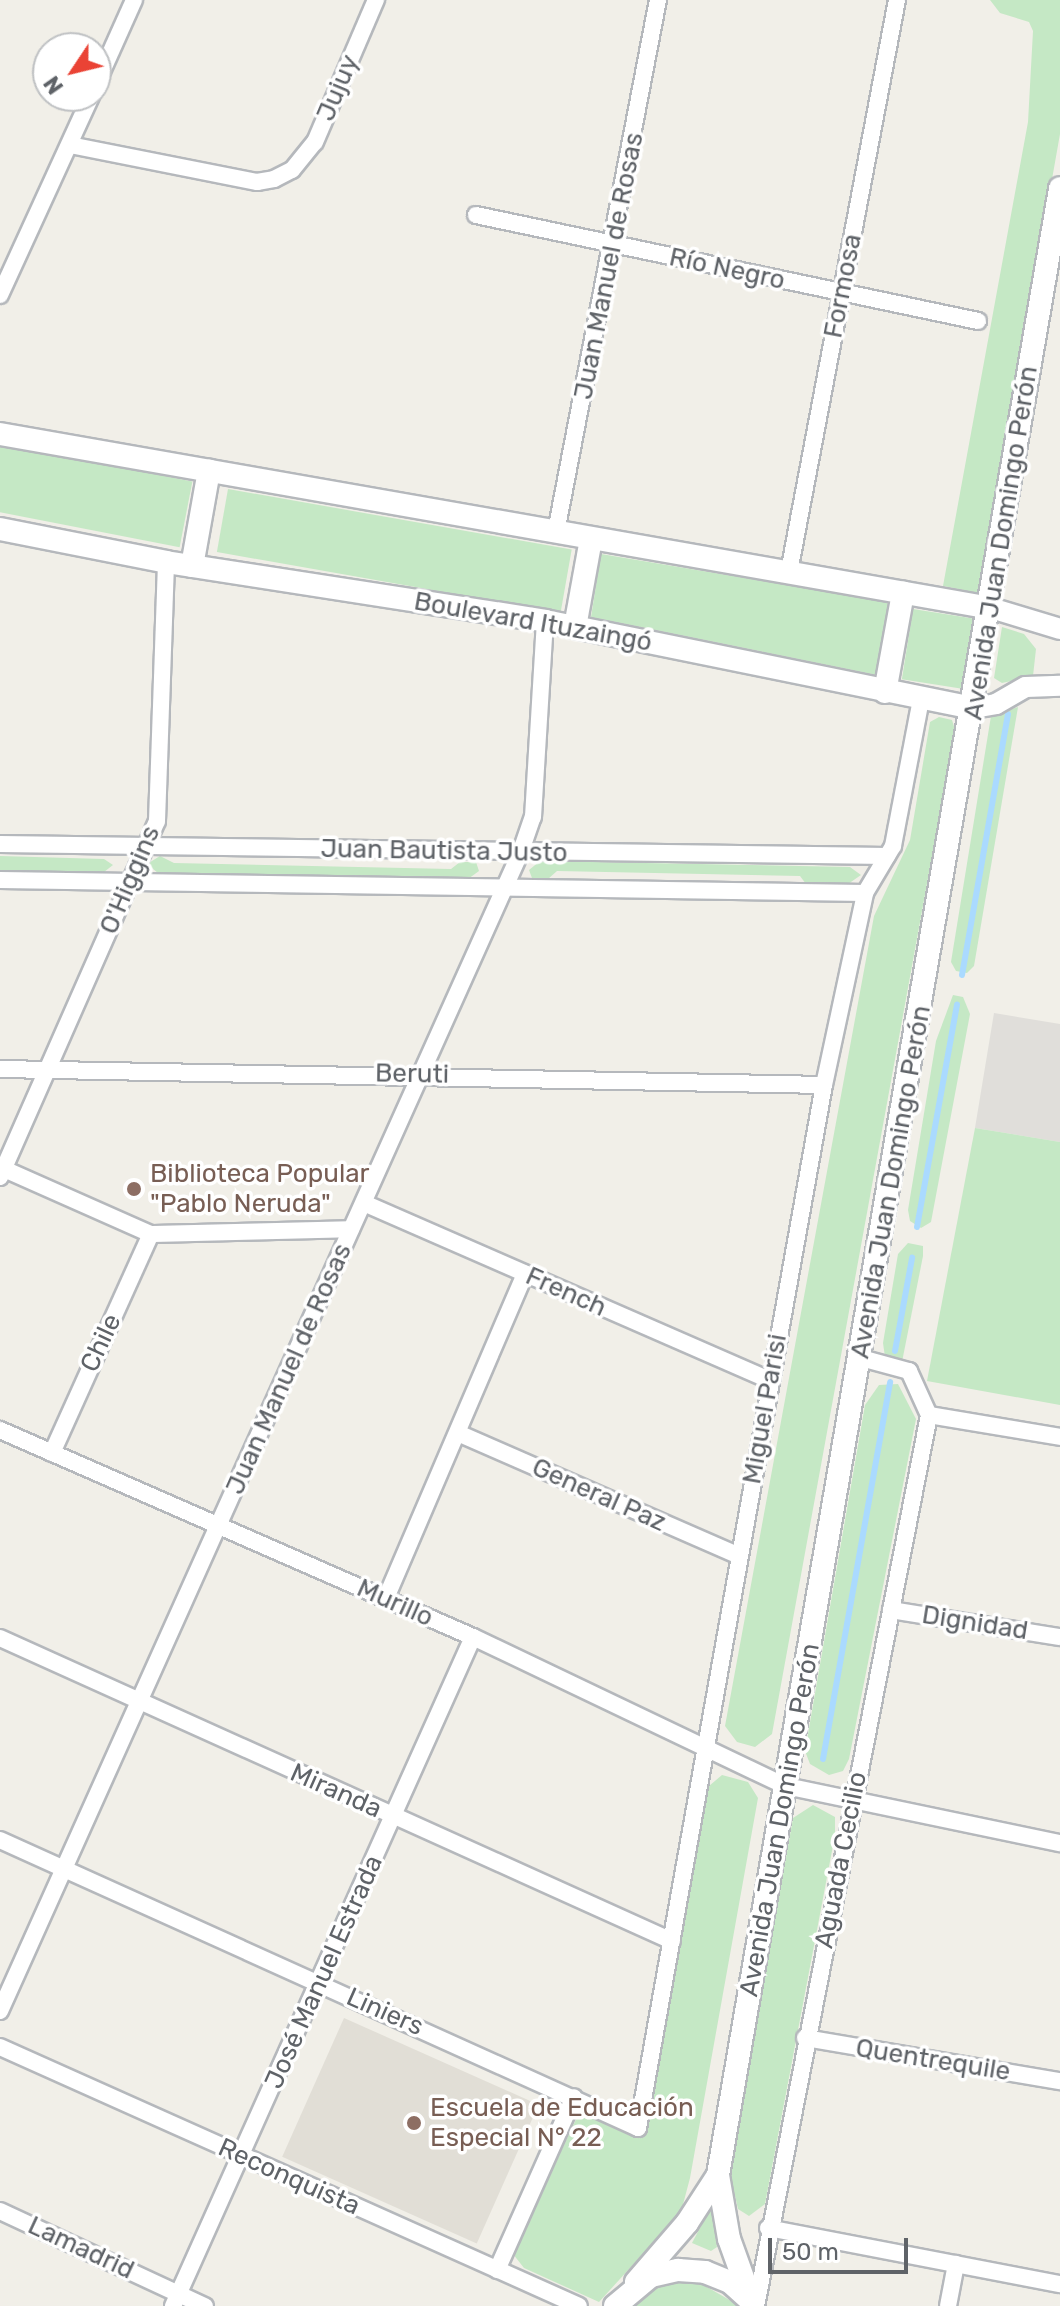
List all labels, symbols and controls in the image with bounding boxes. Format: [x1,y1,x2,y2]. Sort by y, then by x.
north arrow [32,32,112,112]
street label: Jujuy [310,50,366,126]
text: N [38,71,69,99]
street label: Juan Manuel de Rosas [568,130,650,402]
street label: Formosa [818,231,868,341]
street label: Río Negro [666,242,788,296]
street label: Avenida Juan Domingo Perón [958,364,1044,722]
street label: Boulevard Ituzaingó [412,586,654,658]
street label: O'Higgins [93,821,167,939]
street label: Juan Bautista Justo [320,833,568,869]
street label: Avenida Juan Domingo Perón [845,1003,937,1361]
street label: Beruti [375,1058,449,1090]
place label: Biblioteca Popular "Pablo Neruda" [150,1158,369,1220]
marker: Biblioteca Popular "Pablo Neruda" [125,1180,143,1198]
street label: Juan Manuel de Rosas [220,1239,358,1499]
street label: French [521,1260,611,1324]
street label: Chile [74,1309,128,1377]
street label: Miguel Parisi [736,1332,794,1486]
street label: General Paz [527,1452,671,1538]
street label: Murillo [352,1572,438,1634]
street label: Dignidad [920,1599,1030,1647]
street label: Avenida Juan Domingo Perón [734,1641,826,1999]
street label: Miranda [286,1757,386,1825]
street label: Aguada Cecilio [809,1769,873,1951]
street label: José Manuel Estrada [258,1850,390,2094]
street label: Liniers [342,1981,428,2043]
street label: Quentrequile [853,2032,1013,2088]
place label: Escuela de Educación Especial N° 22 [430,2092,694,2154]
marker: Escuela de Educación Especial N° 22 [405,2114,423,2132]
street label: Reconquista [213,2132,365,2222]
street label: Lamadrid [23,2210,139,2286]
scale bar [772,2222,912,2272]
text: 50 m [782,2238,839,2266]

